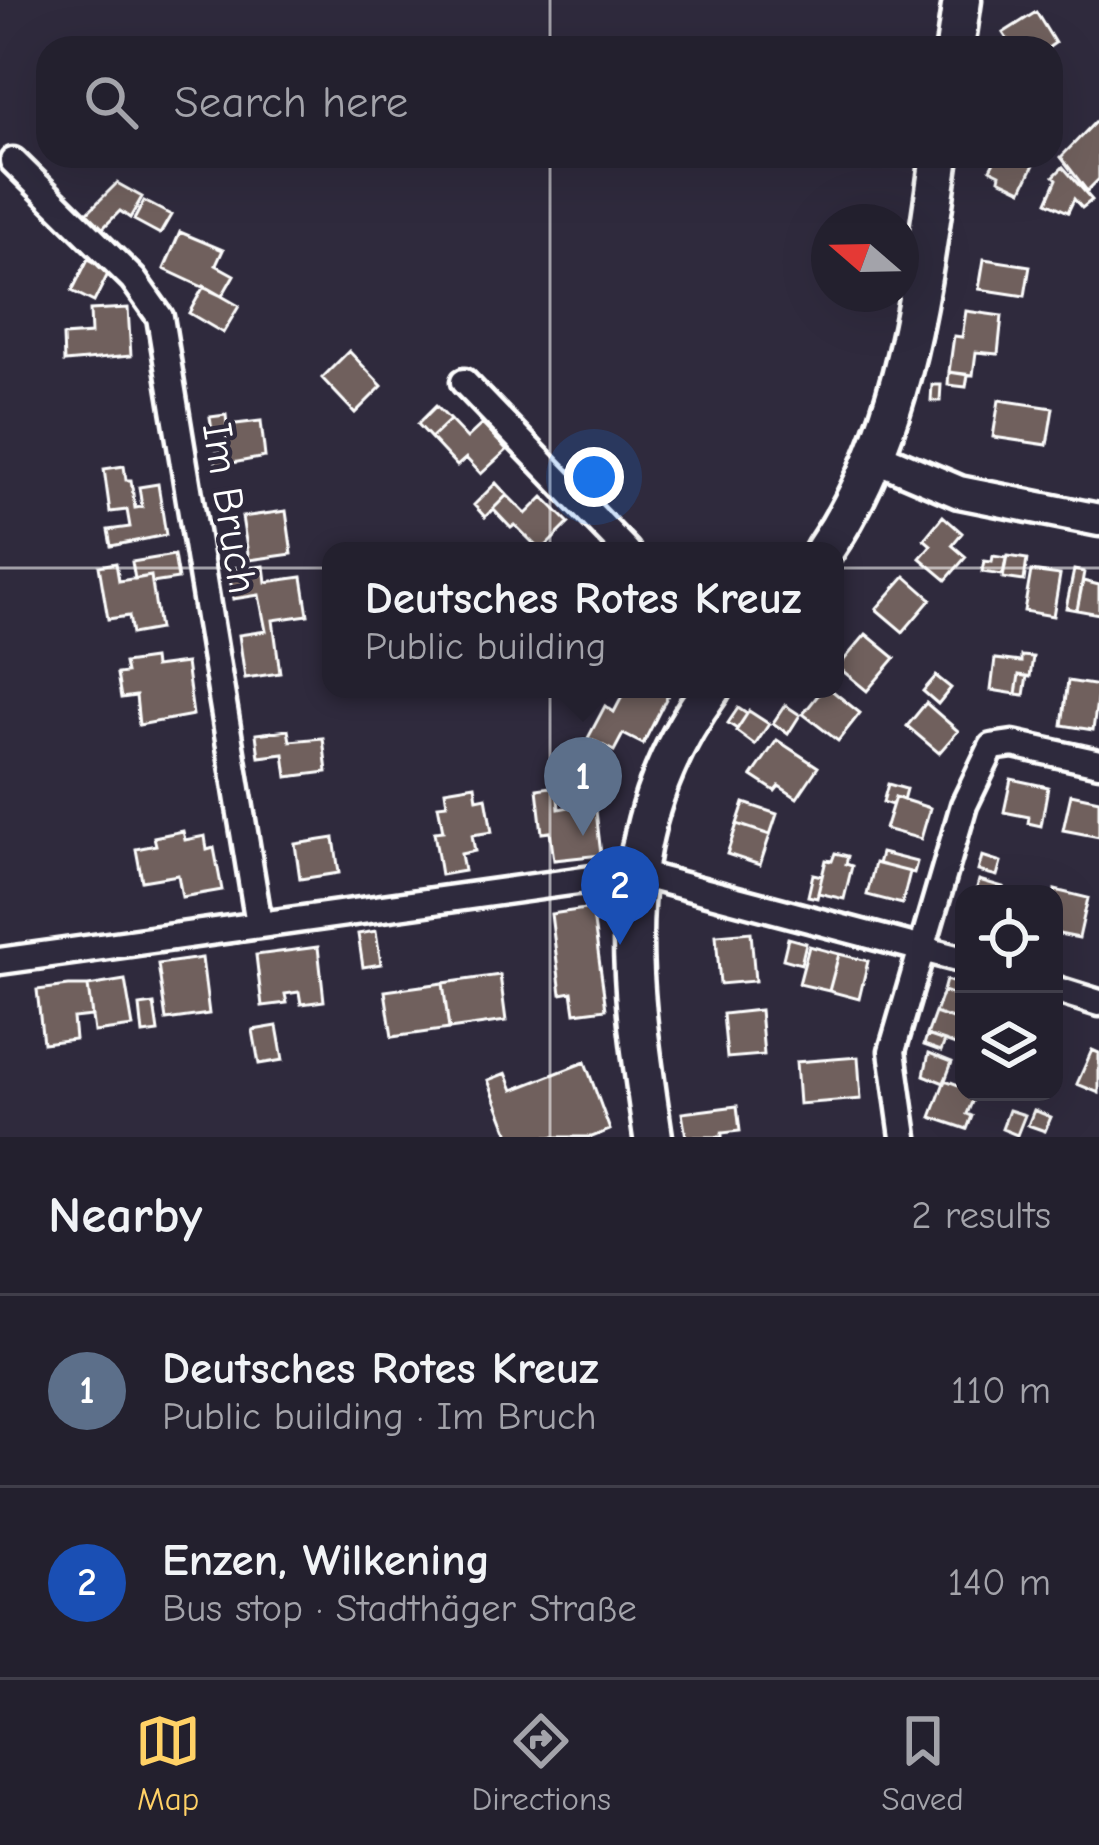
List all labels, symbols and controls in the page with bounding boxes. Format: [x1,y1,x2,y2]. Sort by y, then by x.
search box [36,36,1063,168]
icon: search [78,69,144,135]
text: Search here [174,76,408,128]
north arrow [811,204,919,312]
street label: Im Bruch [192,419,267,597]
your location [564,447,624,507]
popup [322,542,844,698]
text: Deutsches Rotes Kreuz [365,572,801,624]
text: Public building [365,624,607,669]
pin: 1 [544,737,622,836]
pin: 2 [581,846,659,945]
map controls [955,885,1063,1101]
button: locate [955,885,1063,993]
button: layers [955,993,1063,1101]
text: Nearby [48,1186,202,1245]
text: 2 results [911,1193,1051,1238]
text: Deutsches Rotes Kreuz [162,1342,599,1394]
text: 1 [79,1368,95,1413]
text: 110 m [951,1368,1051,1413]
text: Public building · Im Bruch [162,1394,597,1439]
text: Enzen, Wilkening [162,1534,490,1586]
text: 2 [77,1560,97,1605]
text: 140 m [948,1560,1051,1605]
text: Bus stop · Stadthäger Straße [162,1586,637,1631]
tab: Map [135,1708,201,1818]
tab: Directions [472,1708,611,1818]
tab: Saved [881,1708,964,1818]

